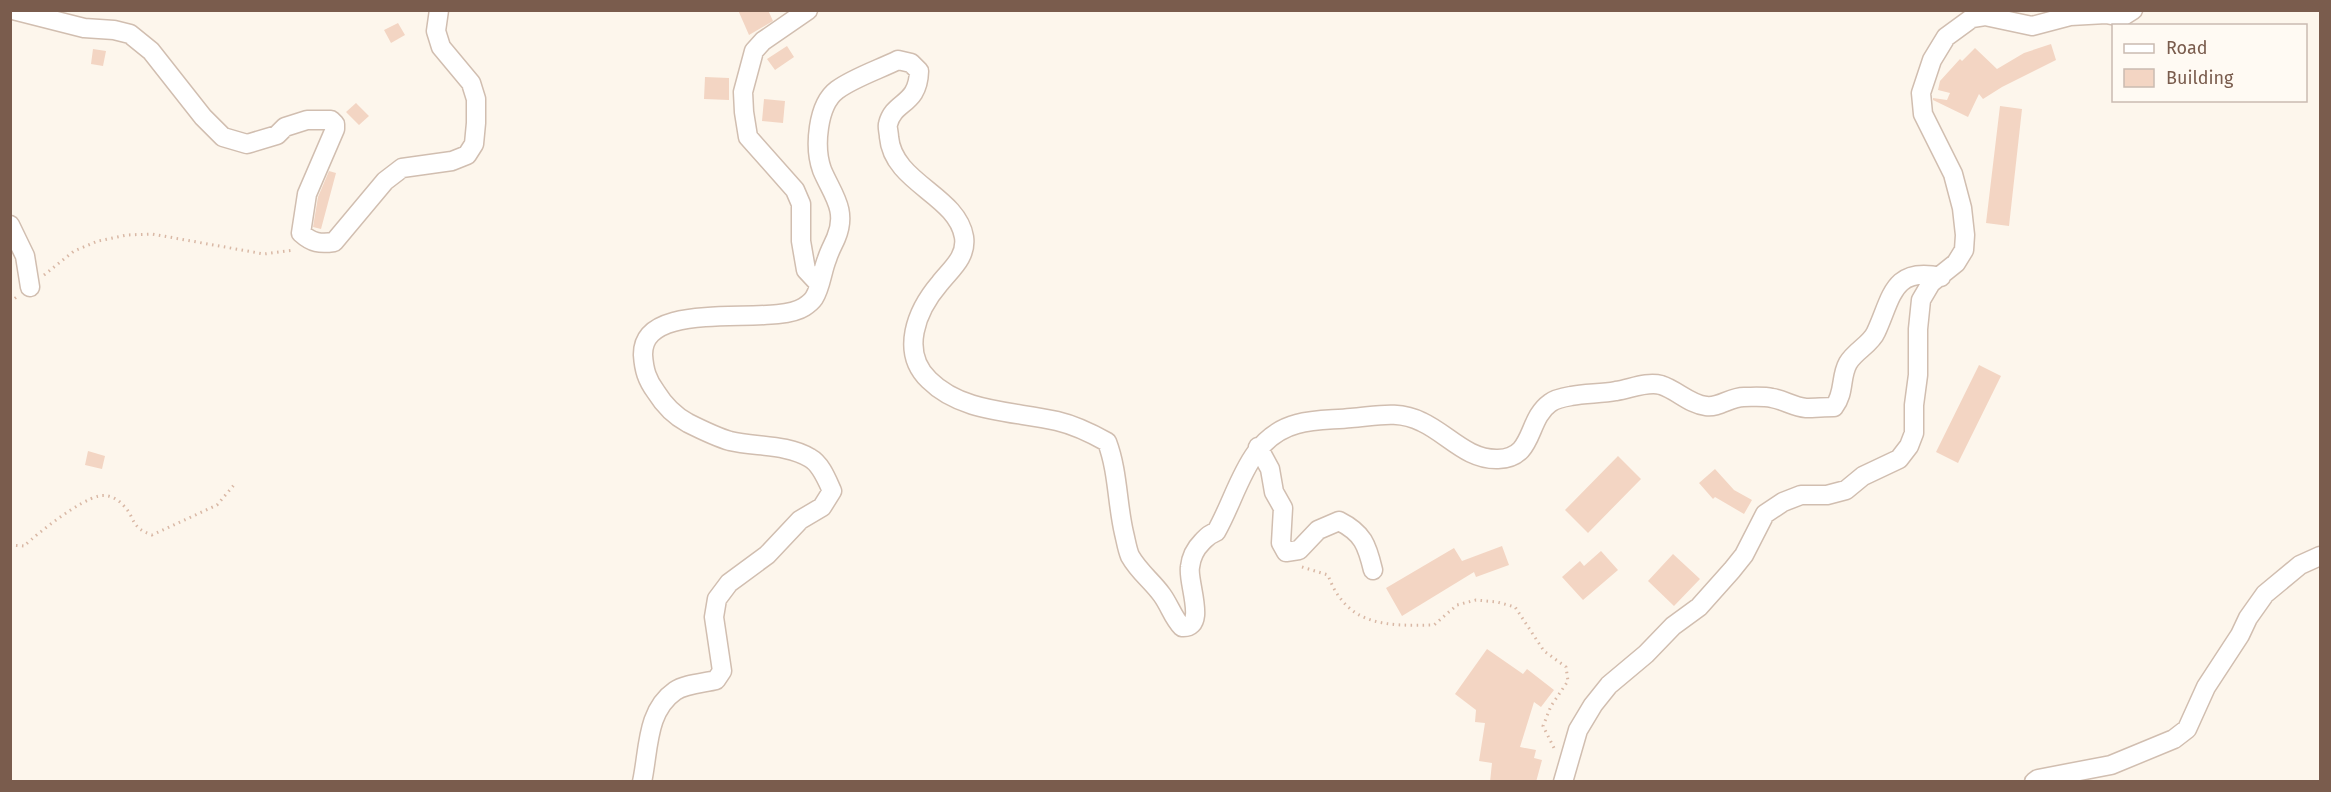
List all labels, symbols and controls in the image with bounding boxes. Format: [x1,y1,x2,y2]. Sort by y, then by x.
legend [2112,24,2307,102]
text: Road [2166,37,2208,59]
text: Building [2166,67,2234,89]

